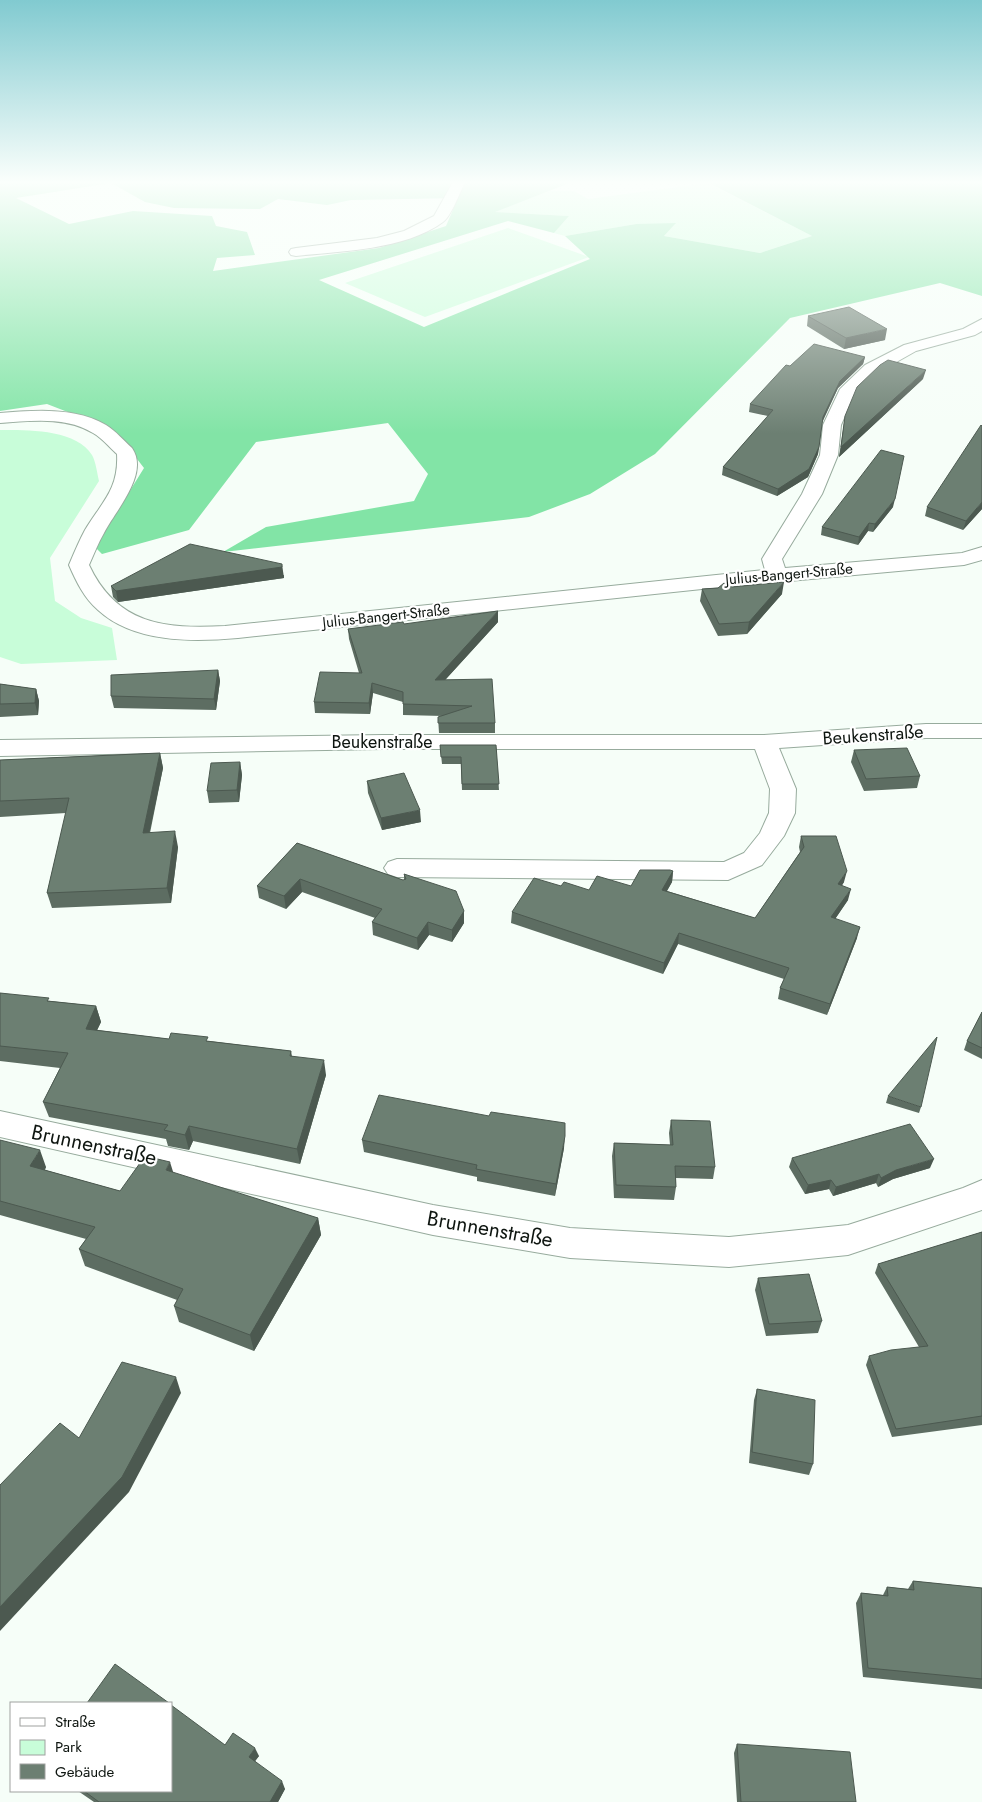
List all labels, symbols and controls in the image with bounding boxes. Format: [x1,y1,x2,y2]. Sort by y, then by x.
street label: Julius-Bangert-Straße [722,557,854,591]
street label: Julius-Bangert-Straße [319,598,451,634]
street label: Beukenstraße [822,719,924,751]
street label: Beukenstraße [332,729,432,755]
street label: Brunnenstraße [29,1117,160,1173]
street label: Brunnenstraße [425,1203,555,1255]
legend [10,1702,172,1792]
text: Straße [55,1711,96,1733]
text: Park [55,1736,82,1758]
text: Gebäude [55,1761,115,1783]

